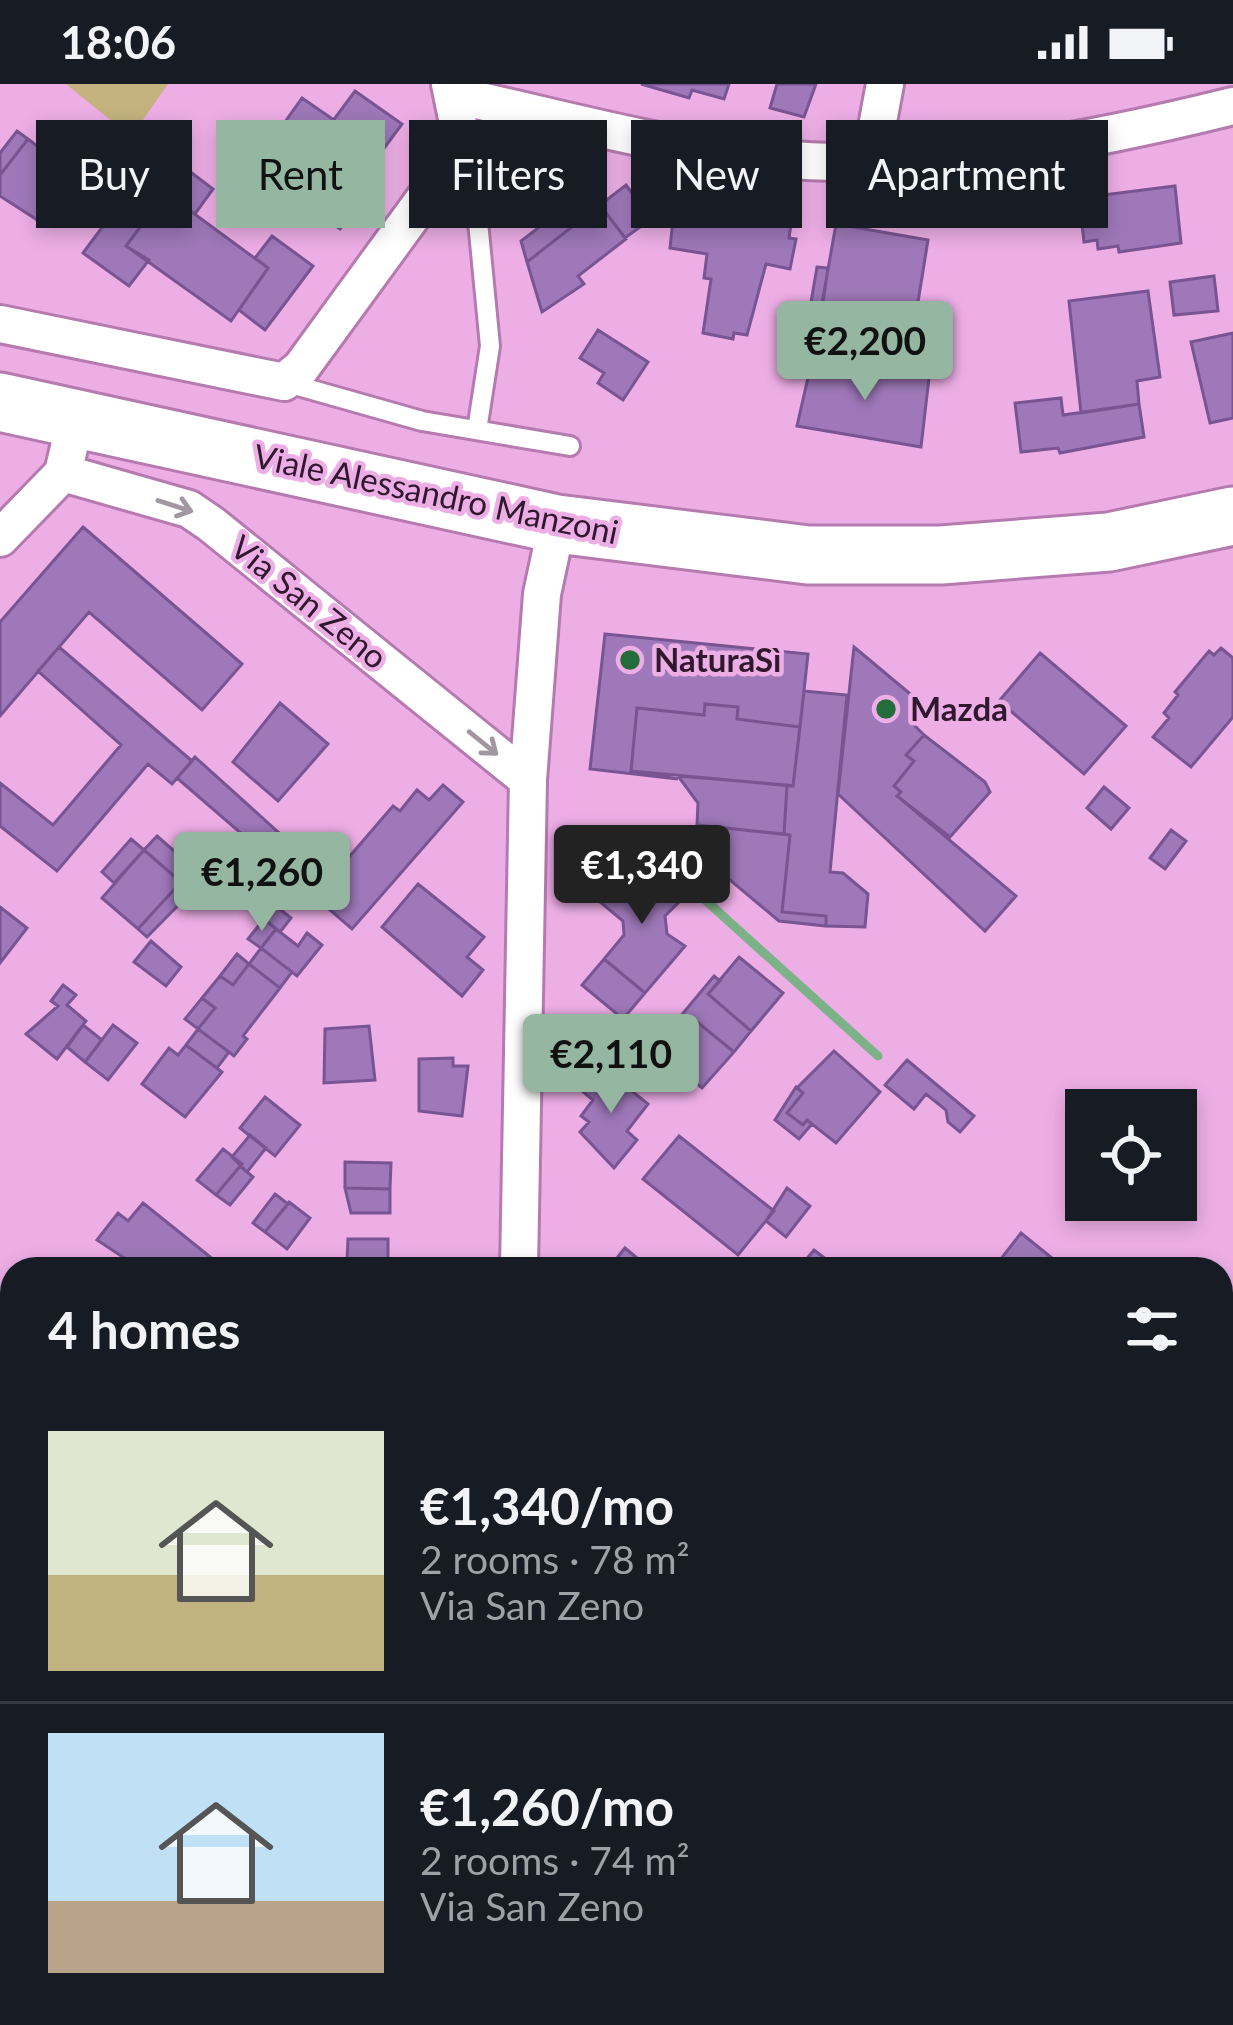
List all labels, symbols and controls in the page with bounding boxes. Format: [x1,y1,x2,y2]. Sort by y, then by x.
text: 18:06 [60,15,176,69]
chip: Buy [36,120,192,228]
chip: Rent [216,120,385,228]
chip: Filters [409,120,607,228]
chip: New [631,120,802,228]
chip: Apartment [826,120,1108,228]
pin: €2,200 [767,301,963,403]
text: €2,200 [804,317,926,363]
street label: Viale Alessandro Manzoni [250,435,622,551]
one-way arrow [155,497,193,519]
street label: Via San Zeno [223,526,396,676]
place label: NaturaSì [654,639,781,679]
marker: NaturaSì [617,647,643,673]
place label: Mazda [910,688,1008,728]
marker: Mazda [873,696,899,722]
one-way arrow [467,729,498,756]
pin: €1,340 [544,825,740,927]
pin: €1,260 [164,832,360,934]
text: €1,340 [581,841,703,887]
text: €1,260 [201,848,323,894]
pin: €2,110 [513,1014,709,1116]
text: €2,110 [550,1030,672,1076]
map controls [1065,1089,1197,1221]
button: locate [1065,1089,1197,1221]
icon: filters [1119,1296,1185,1362]
text: 4 homes [48,1299,240,1360]
text: €1,340/mo [420,1475,674,1536]
icon: home [144,1479,288,1623]
text: 2 rooms · 78 m² [420,1536,690,1582]
text: Via San Zeno [420,1582,644,1628]
text: €1,260/mo [420,1776,674,1837]
icon: home [144,1781,288,1925]
text: 2 rooms · 74 m² [420,1837,690,1883]
text: Via San Zeno [420,1883,644,1929]

